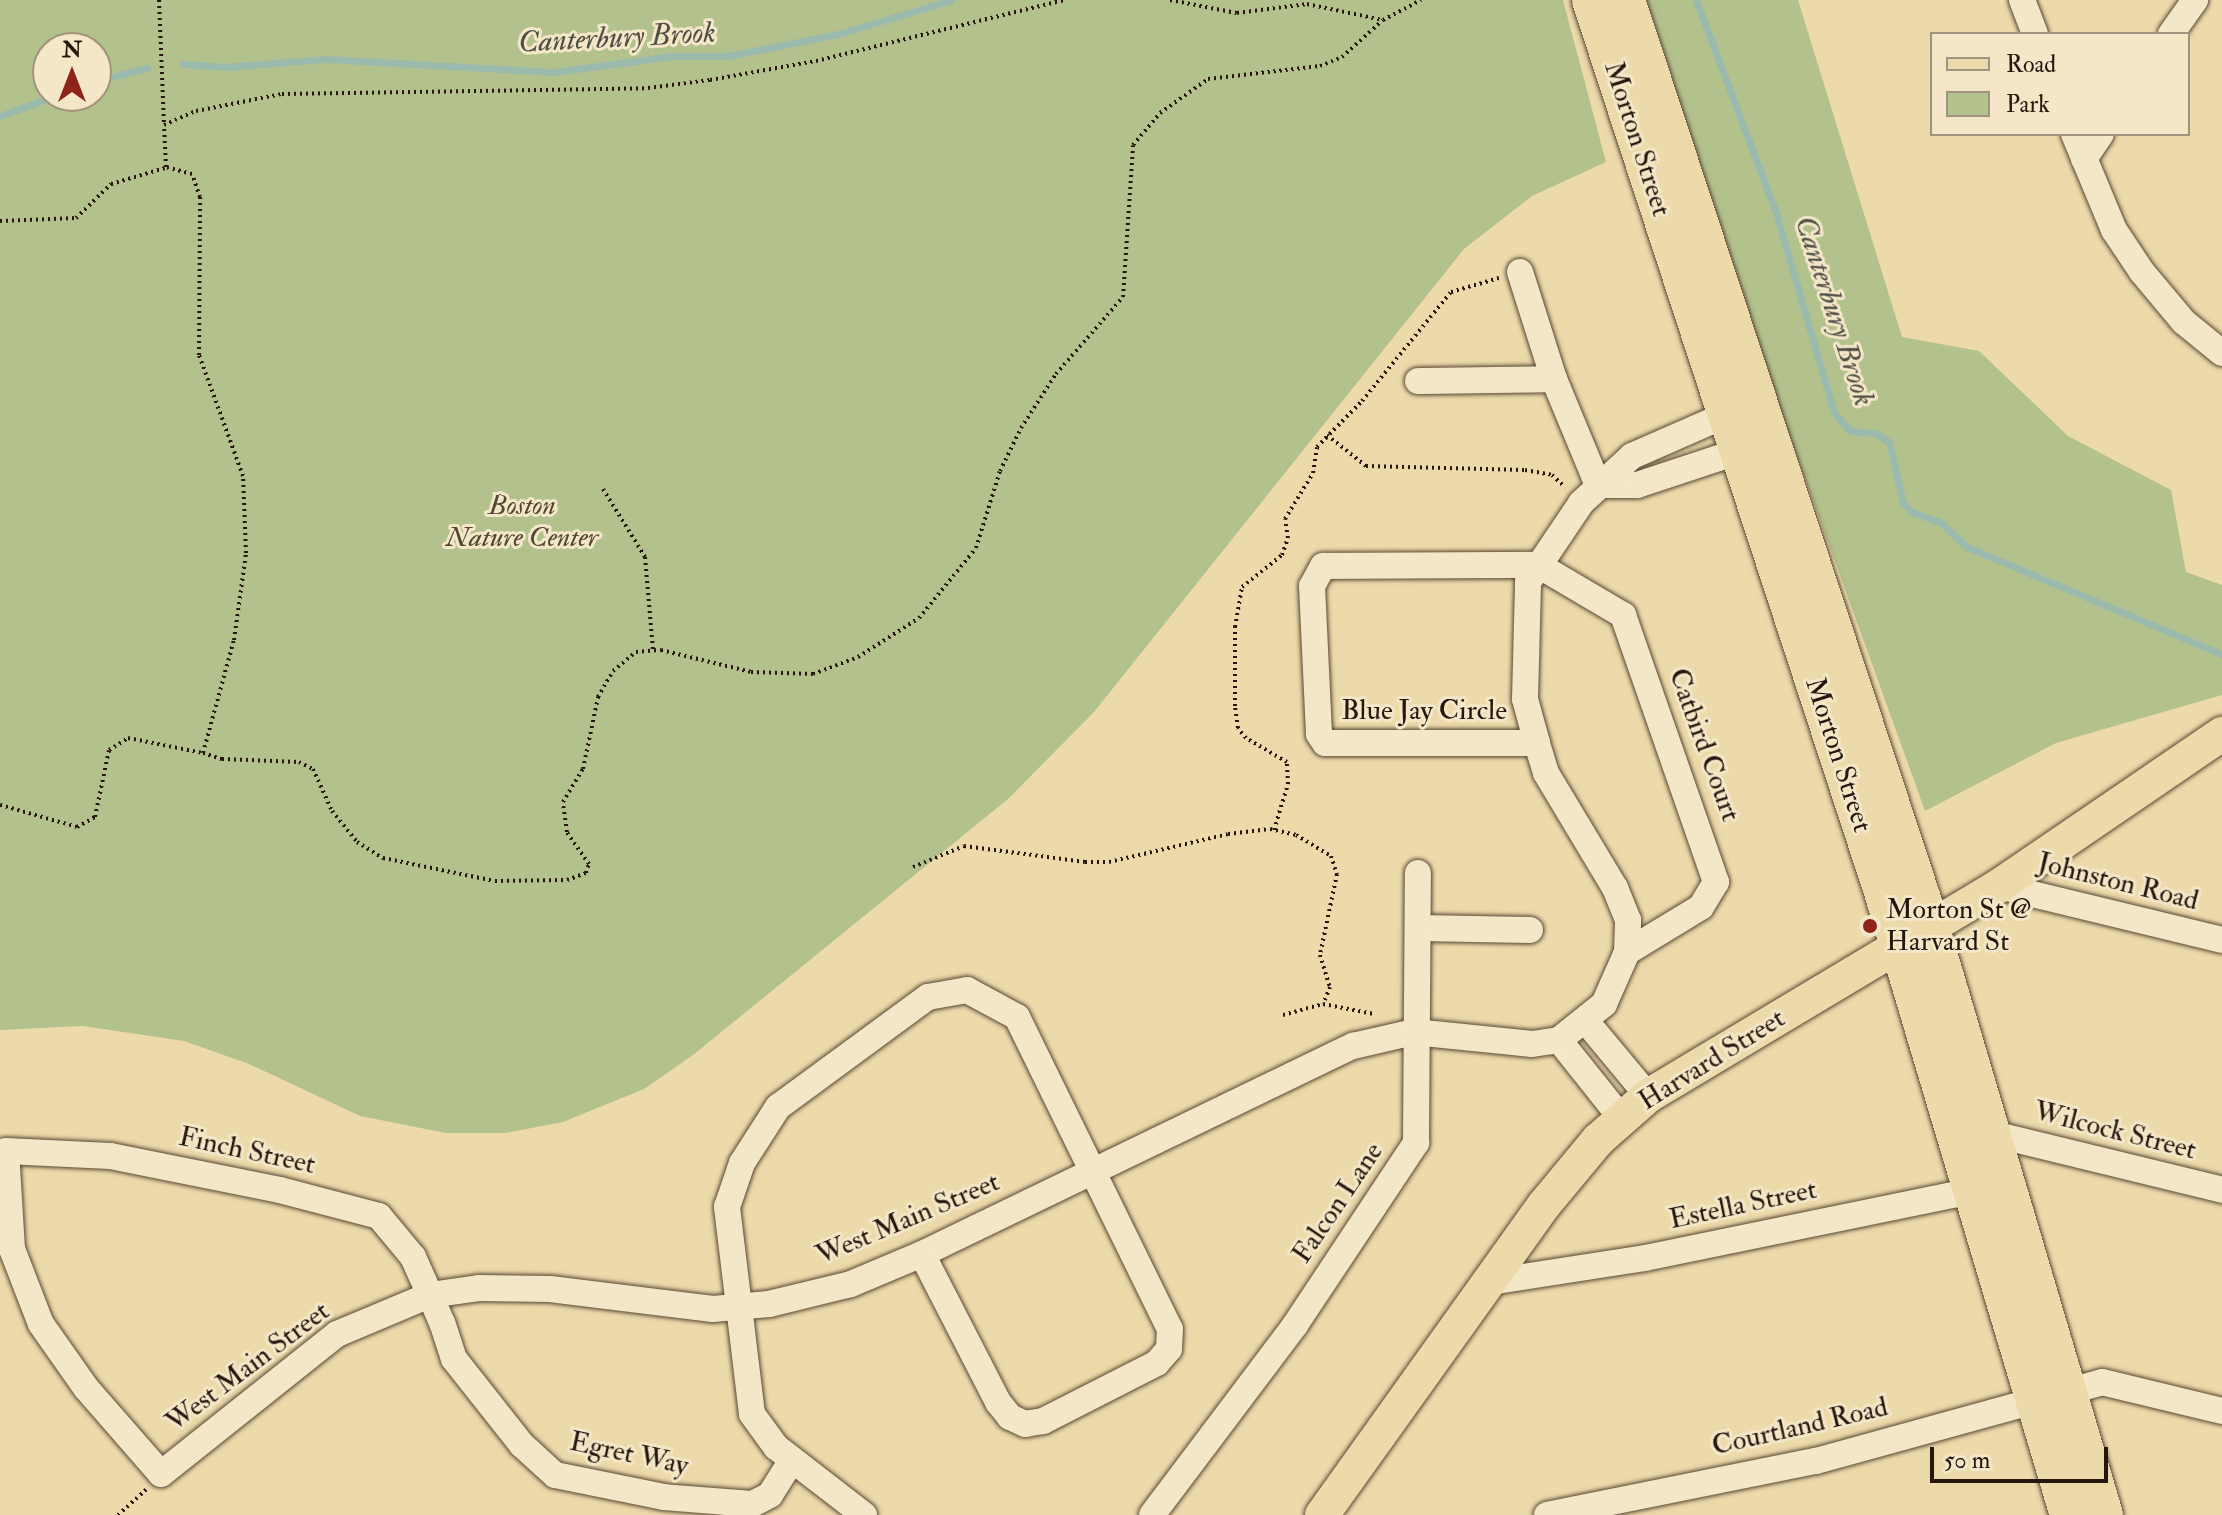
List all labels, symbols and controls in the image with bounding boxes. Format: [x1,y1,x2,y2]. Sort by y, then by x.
water label: Canterbury Brook [517,15,717,61]
north arrow [32,32,112,112]
legend [1930,32,2190,136]
text: N [62,36,82,64]
text: Road [2006,49,2056,80]
street label: Morton Street [1596,57,1678,221]
text: Park [2006,89,2050,120]
water label: Canterbury Brook [1786,212,1882,410]
park label: Boston Nature Center [446,489,598,555]
street label: Catbird Court [1661,664,1747,826]
street label: Morton Street [1797,673,1879,837]
street label: Blue Jay Circle [1341,694,1507,728]
street label: Johnston Road [2034,846,2202,918]
place label: Morton St @ Harvard St [1886,893,2031,959]
marker: Morton St @ Harvard St [1861,917,1879,935]
street label: Harvard Street [1633,1002,1791,1118]
street label: Wilcock Street [2031,1095,2199,1167]
street label: Finch Street [176,1120,318,1182]
street label: Falcon Lane [1285,1136,1391,1270]
street label: West Main Street [811,1165,1005,1273]
street label: Estella Street [1666,1173,1820,1237]
street label: West Main Street [160,1295,336,1439]
street label: Courtland Road [1709,1390,1891,1464]
street label: Egret Way [567,1425,691,1483]
scale bar [1934,1431,2112,1481]
text: 50 m [1944,1445,1990,1476]

